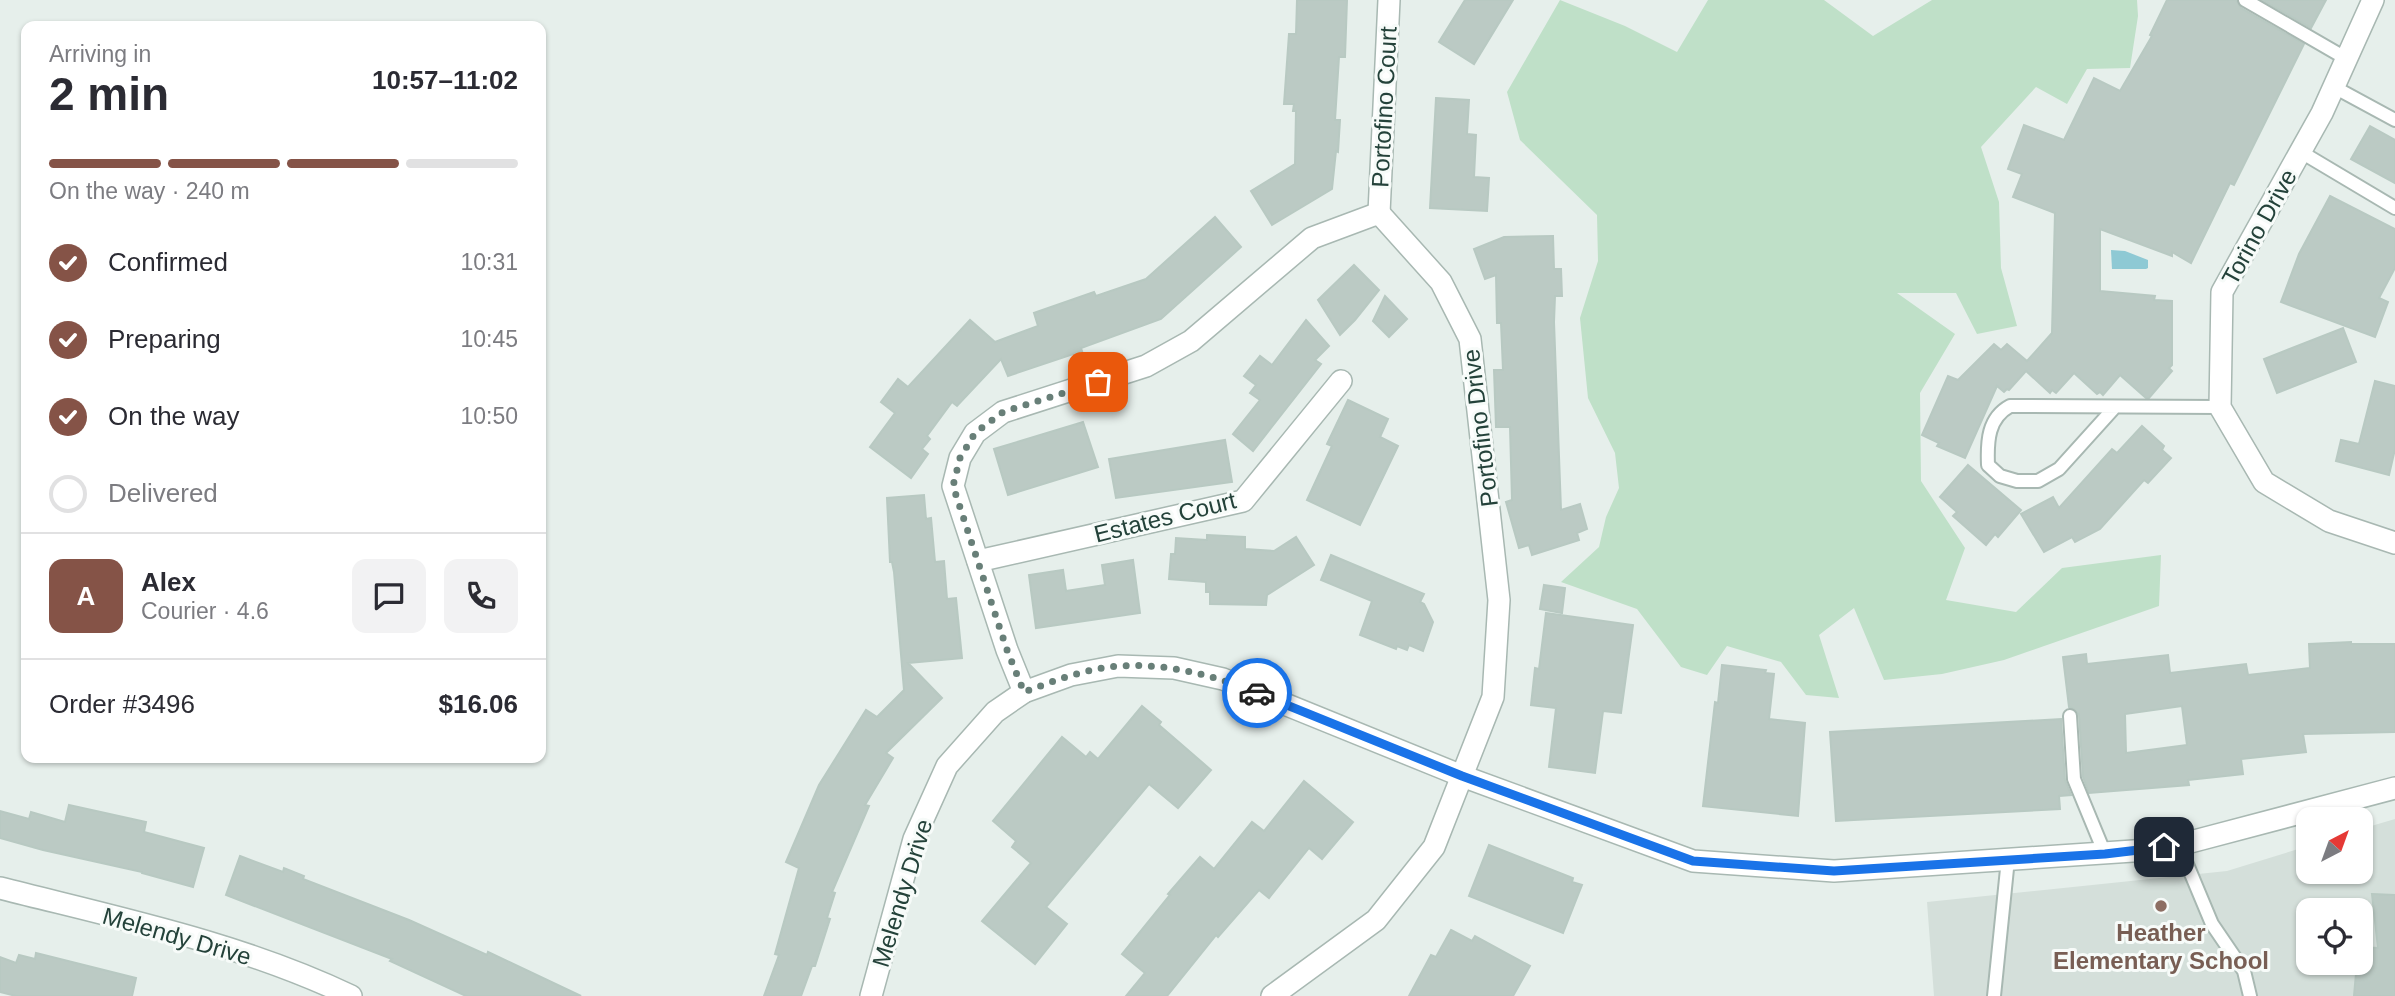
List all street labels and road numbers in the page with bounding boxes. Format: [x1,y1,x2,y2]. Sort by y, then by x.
street label: Portofino Court [1366,25,1402,188]
street label: Torino Drive [2216,164,2302,290]
street label: Portofino Drive [1457,348,1503,508]
street label: Estates Court [1091,486,1239,548]
street label: Melendy Drive [867,816,937,970]
street label: Melendy Drive [100,902,254,970]

